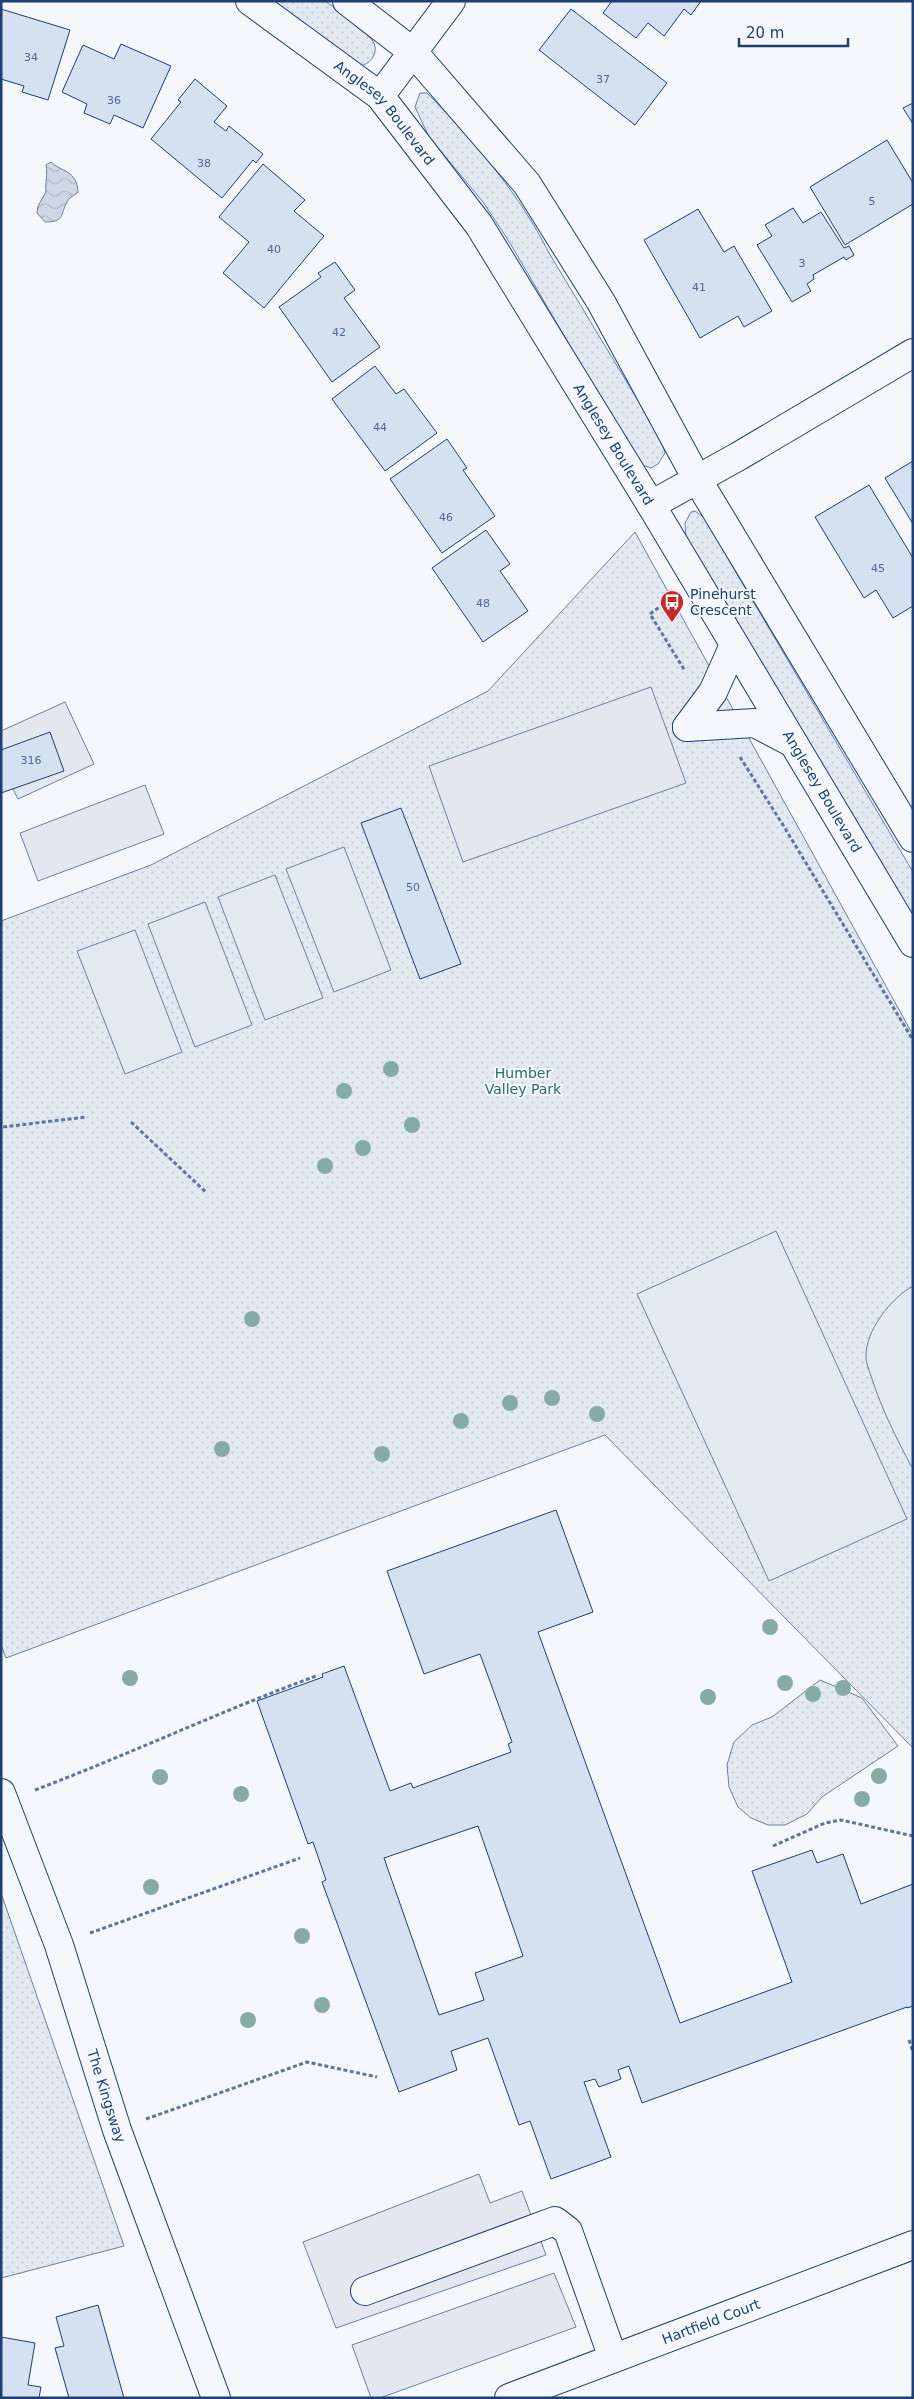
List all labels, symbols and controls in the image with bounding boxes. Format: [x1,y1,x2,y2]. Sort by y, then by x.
scale bar [739,15,848,47]
text: 20 m [746,24,784,42]
house number: 34 [24,51,38,64]
street label: Anglesey Boulevard [331,57,438,168]
house number: 37 [596,73,610,86]
house number: 36 [107,94,121,107]
house number: 38 [197,157,211,170]
house number: 5 [869,195,876,208]
house number: 40 [267,243,281,256]
house number: 3 [799,257,806,270]
house number: 41 [692,281,706,294]
house number: 42 [332,326,346,339]
street label: Anglesey Boulevard [570,381,657,508]
house number: 44 [373,421,387,434]
house number: 46 [439,511,453,524]
house number: 45 [871,562,885,575]
place label: Pinehurst Crescent [690,586,756,618]
bus stop icon: Pinehurst Crescent [659,589,685,623]
house number: 48 [476,597,490,610]
street label: Anglesey Boulevard [780,728,865,855]
house number: 316 [21,754,42,767]
house number: 50 [406,881,420,894]
park label: Humber Valley Park [485,1065,562,1097]
street label: The Kingsway [84,2046,129,2145]
street label: Hartfield Court [660,2295,763,2347]

